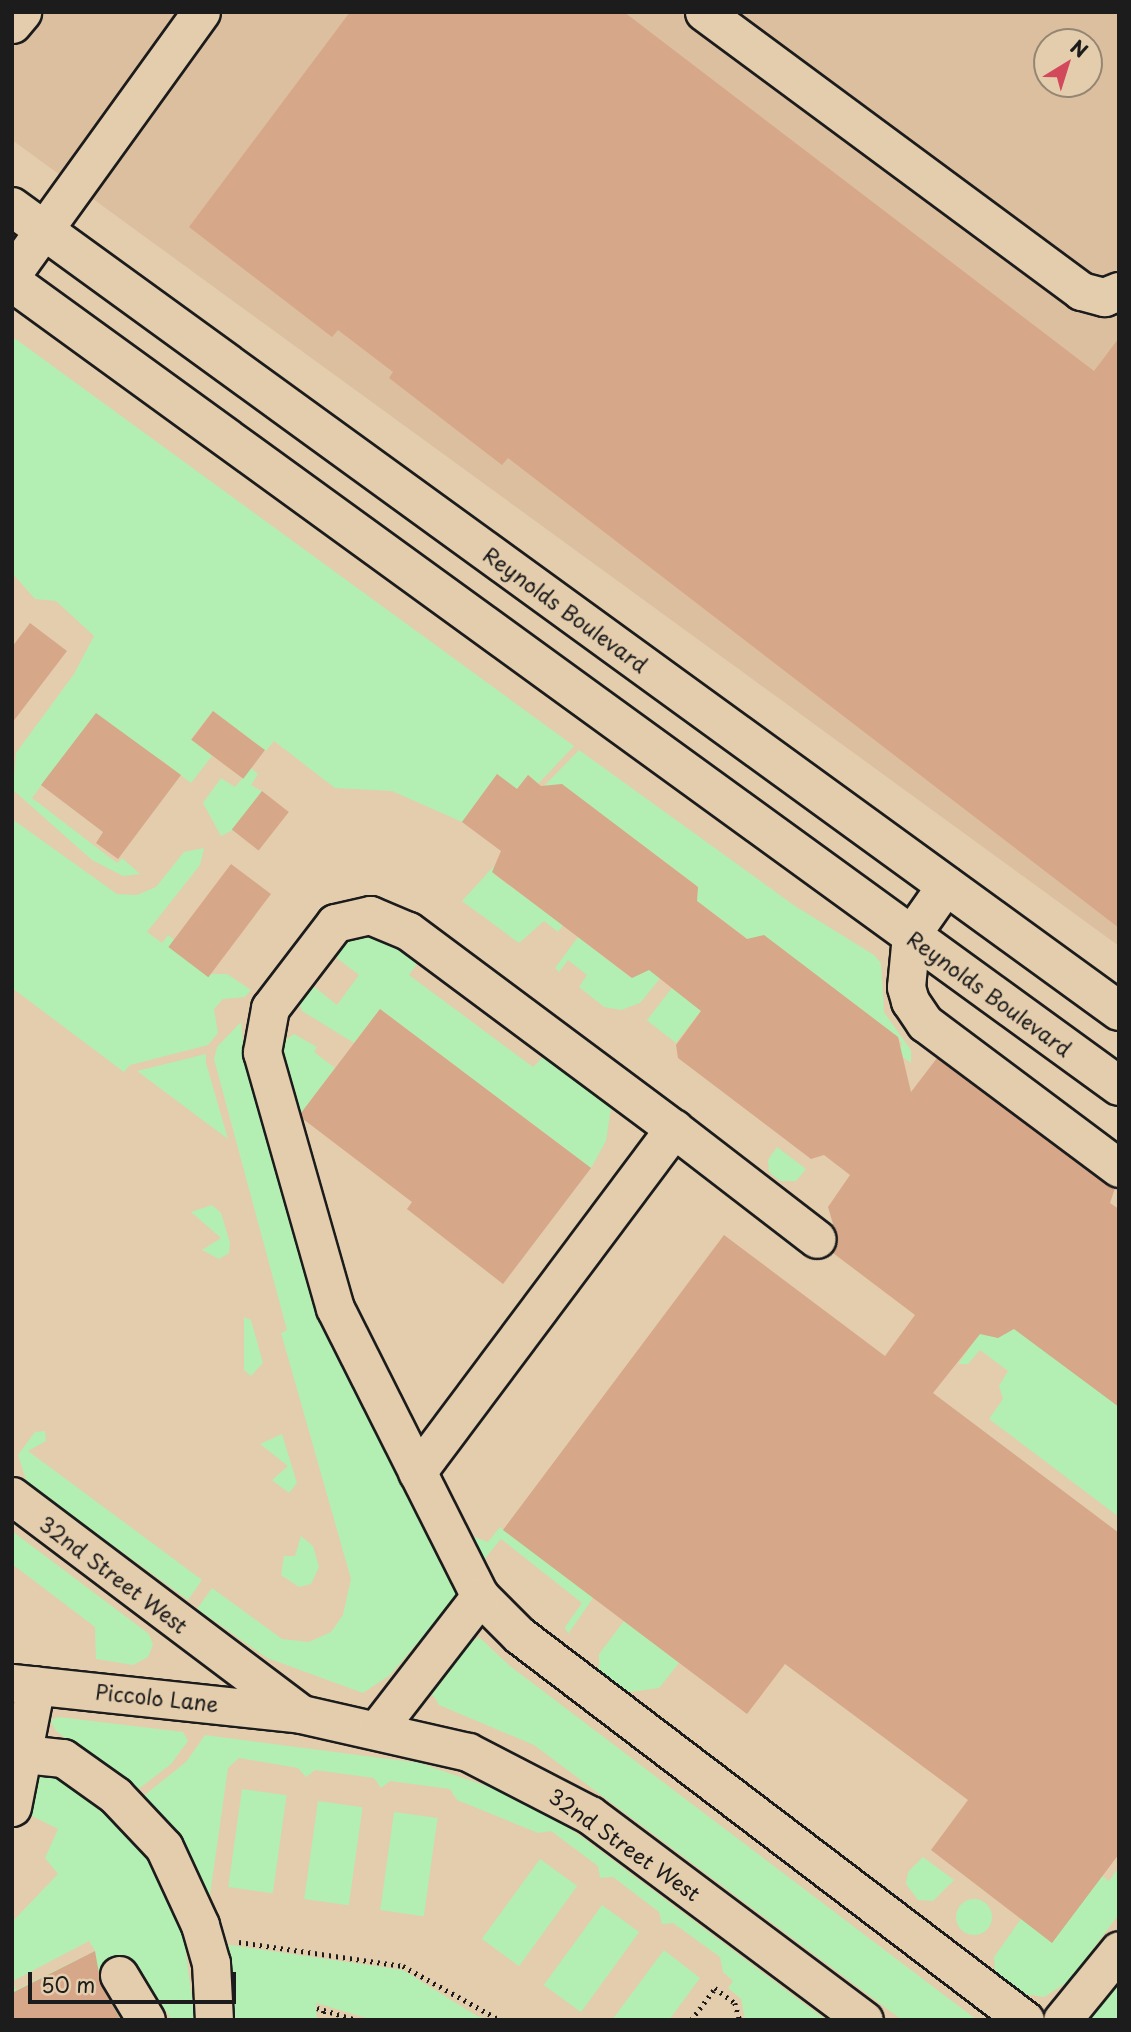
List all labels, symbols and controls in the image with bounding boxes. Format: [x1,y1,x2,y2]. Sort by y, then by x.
north arrow [1033,28,1103,98]
text: N [1065,32,1094,64]
street label: Reynolds Boulevard [479,541,653,677]
street label: Reynolds Boulevard [903,925,1077,1061]
street label: 32nd Street West [35,1510,193,1638]
street label: Piccolo Lane [94,1678,220,1716]
street label: 32nd Street West [545,1782,705,1906]
scale bar [32,1958,240,2002]
text: 50 m [41,1968,95,2000]

